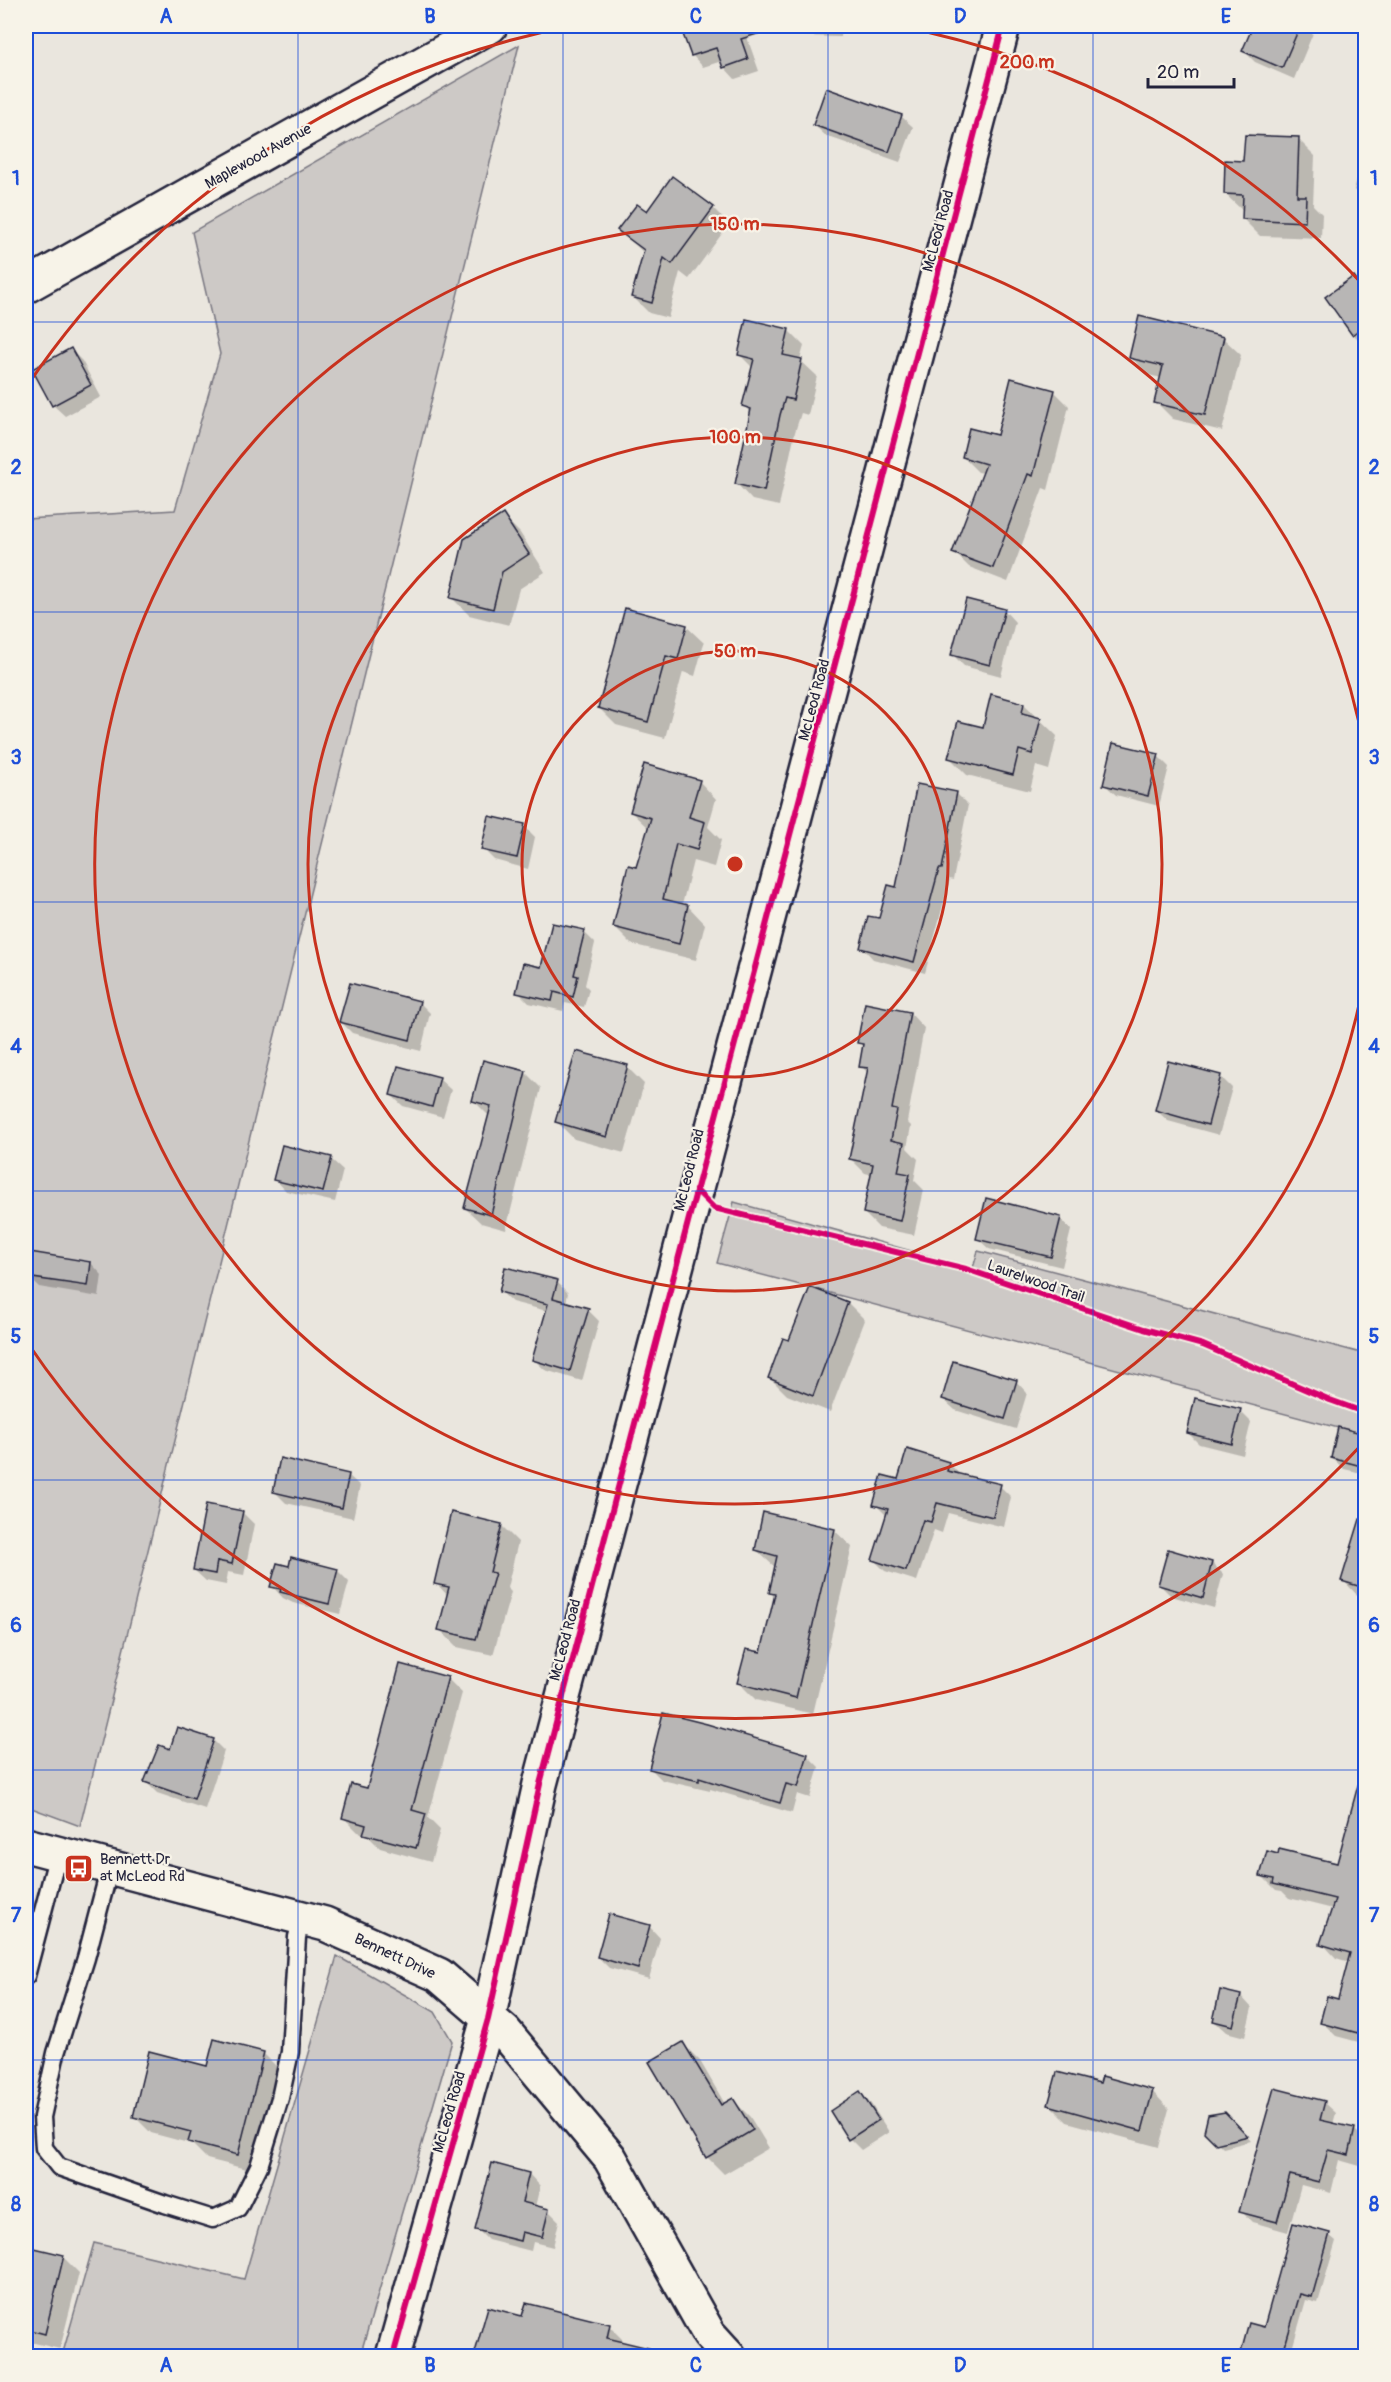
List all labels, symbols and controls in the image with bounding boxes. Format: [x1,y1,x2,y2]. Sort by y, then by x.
text: A [160,4,173,29]
text: B [424,4,436,29]
text: C [690,4,702,29]
text: D [954,4,967,29]
text: E [1221,4,1232,29]
text: 200 m [1000,51,1054,74]
scale bar [1148,51,1234,89]
text: 20 m [1157,61,1199,84]
street label: Maplewood Avenue [202,119,315,194]
text: 1 [12,166,20,191]
text: 1 [1370,166,1378,191]
street label: McLeod Road [918,188,959,274]
text: 150 m [711,213,760,236]
text: 100 m [709,426,761,449]
text: 2 [10,455,22,480]
text: 2 [1368,455,1380,480]
text: 50 m [714,640,756,663]
street label: McLeod Road [794,657,835,743]
text: 3 [10,745,22,770]
text: 3 [1368,745,1380,770]
centre of rings [725,854,745,874]
text: 4 [10,1034,22,1059]
text: 4 [1368,1034,1380,1059]
street label: McLeod Road [670,1127,709,1213]
street label: Laurelwood Trail [985,1256,1087,1307]
text: 5 [11,1324,22,1349]
text: 5 [1369,1324,1380,1349]
street label: McLeod Road [545,1597,586,1683]
text: 6 [10,1613,22,1638]
text: 6 [1368,1613,1380,1638]
place label: Bennett Dr at McLeod Rd [100,1850,185,1886]
bus stop icon: Bennett Dr at McLeod Rd [63,1852,95,1884]
text: 7 [11,1903,22,1928]
text: 7 [1369,1903,1380,1928]
street label: Bennett Drive [351,1929,439,1984]
street label: McLeod Road [429,2069,470,2155]
text: 8 [11,2192,21,2217]
text: 8 [1369,2192,1379,2217]
text: A [160,2353,173,2378]
text: B [424,2353,436,2378]
text: C [690,2353,702,2378]
text: D [954,2353,967,2378]
text: E [1221,2353,1232,2378]

